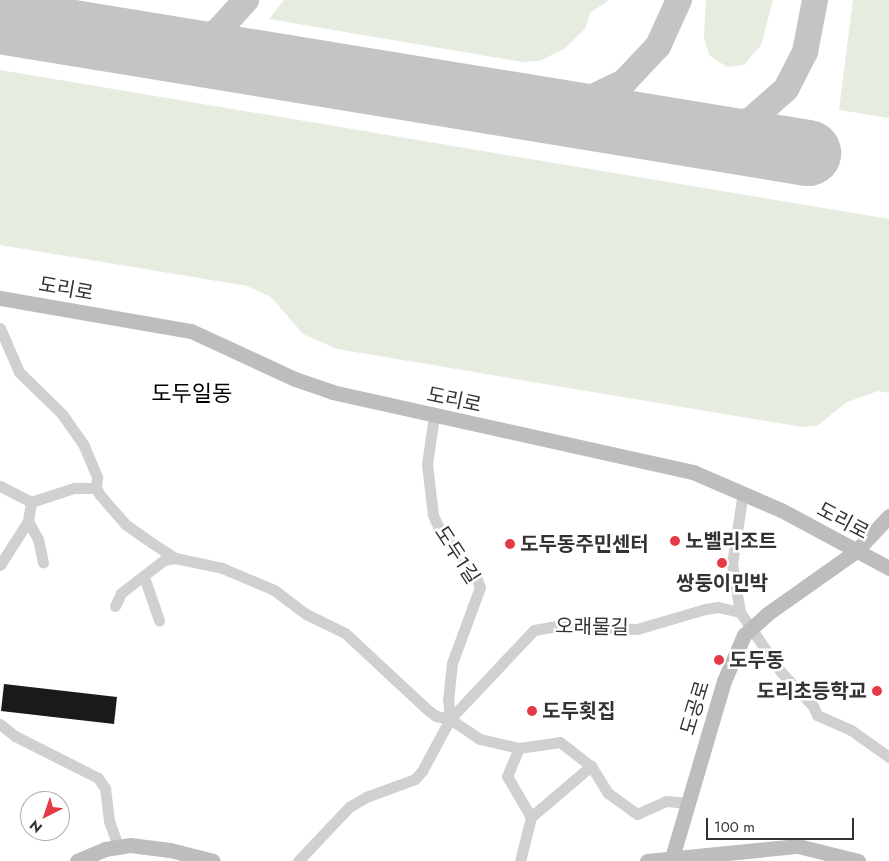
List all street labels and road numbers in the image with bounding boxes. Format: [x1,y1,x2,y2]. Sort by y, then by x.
street label: 도리로 [37,272,95,306]
street label: 도리로 [425,383,483,417]
street label: 도리로 [813,497,873,545]
street label: 도두1길 [429,522,485,588]
street label: 오래물길 [555,614,629,640]
street label: 도공로 [675,678,715,738]

